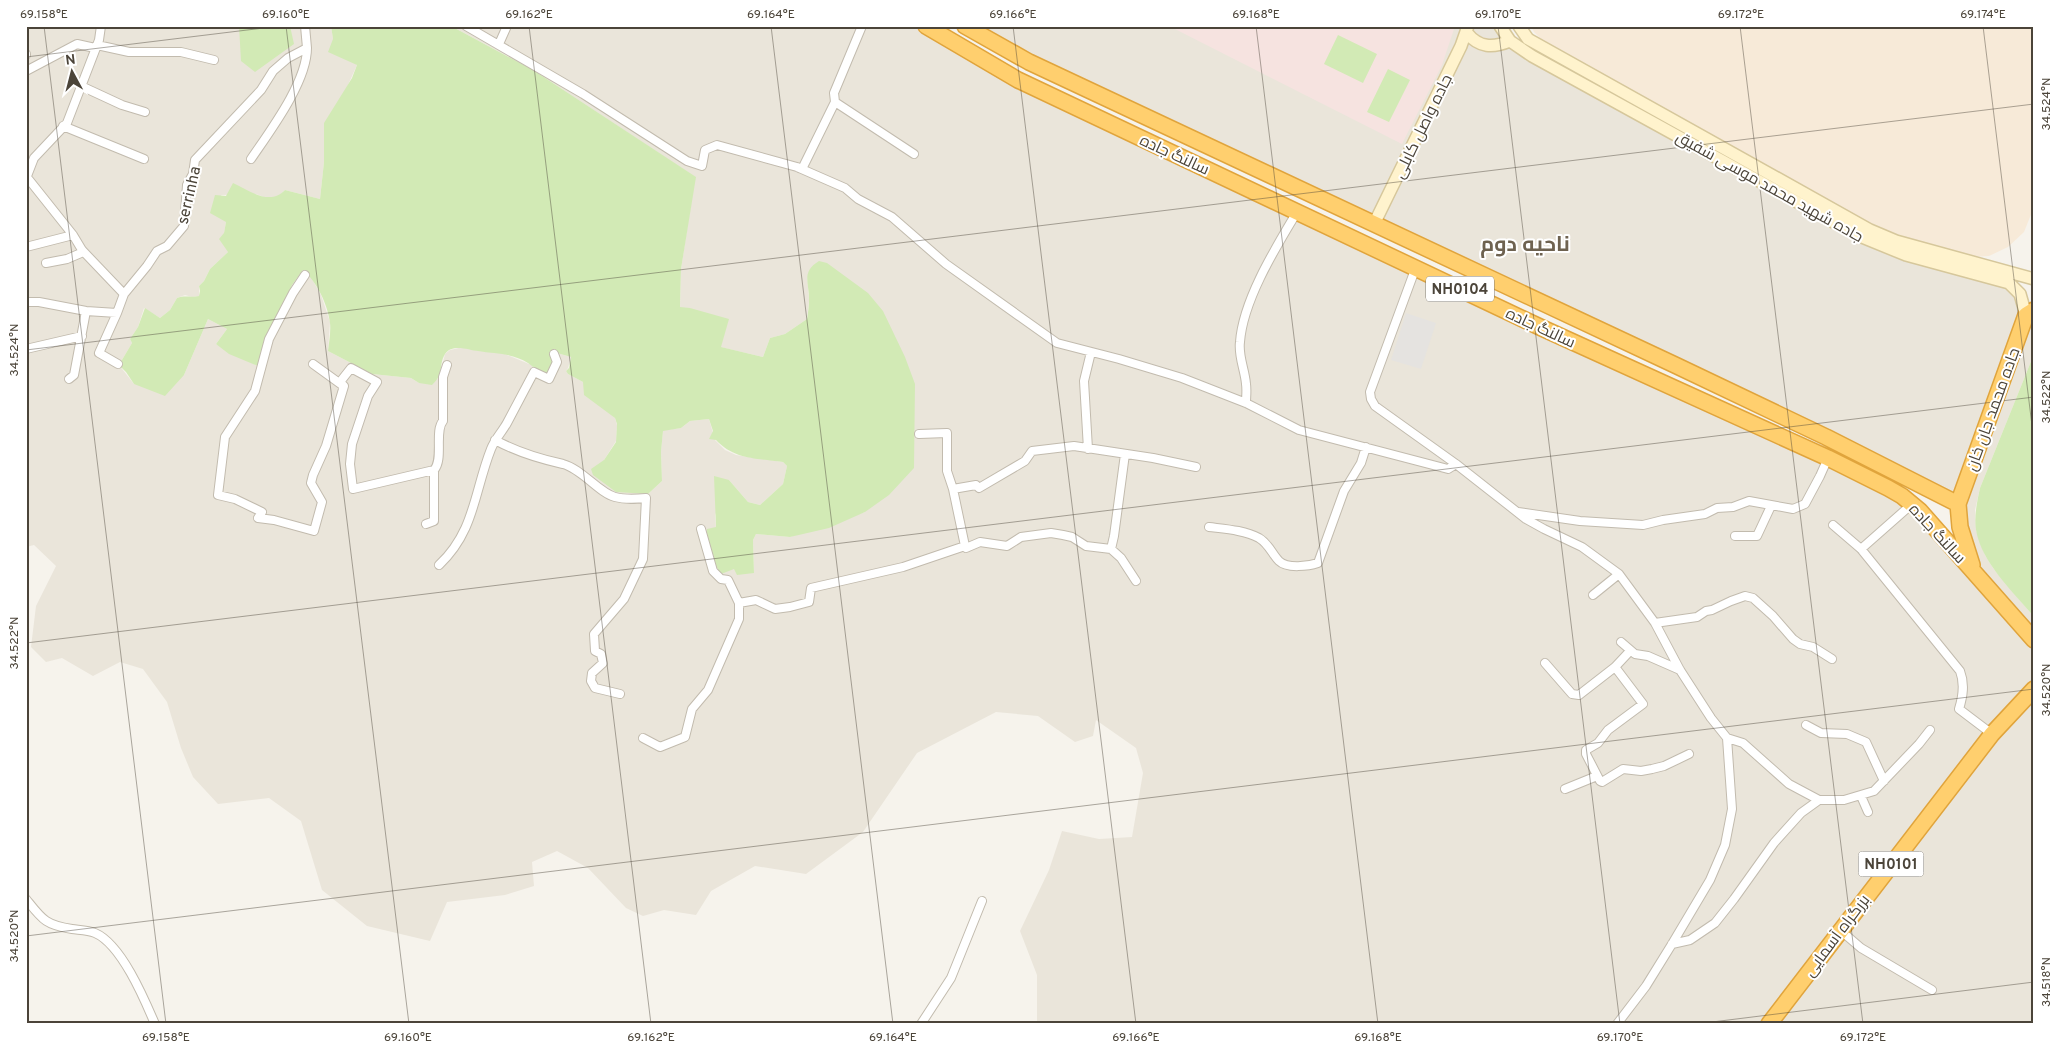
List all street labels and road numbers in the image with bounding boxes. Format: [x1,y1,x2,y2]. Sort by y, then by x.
street label: جاده واصل کابلی [1390,71,1458,182]
street label: جاده شهید محمد موسی شفیق [1672,128,1866,248]
street label: سالنگ جاده [1136,131,1212,181]
street label: serrinha [174,164,206,226]
road number: NH0104 [1426,276,1494,302]
street label: سالنگ جاده [1502,304,1578,354]
street label: جاده محمد جان خان [1962,345,2025,474]
street label: سالنگ جاده [1904,500,1969,568]
road number: NH0101 [1858,852,1924,876]
street label: بزرگراه آسمایی [1800,891,1875,981]

